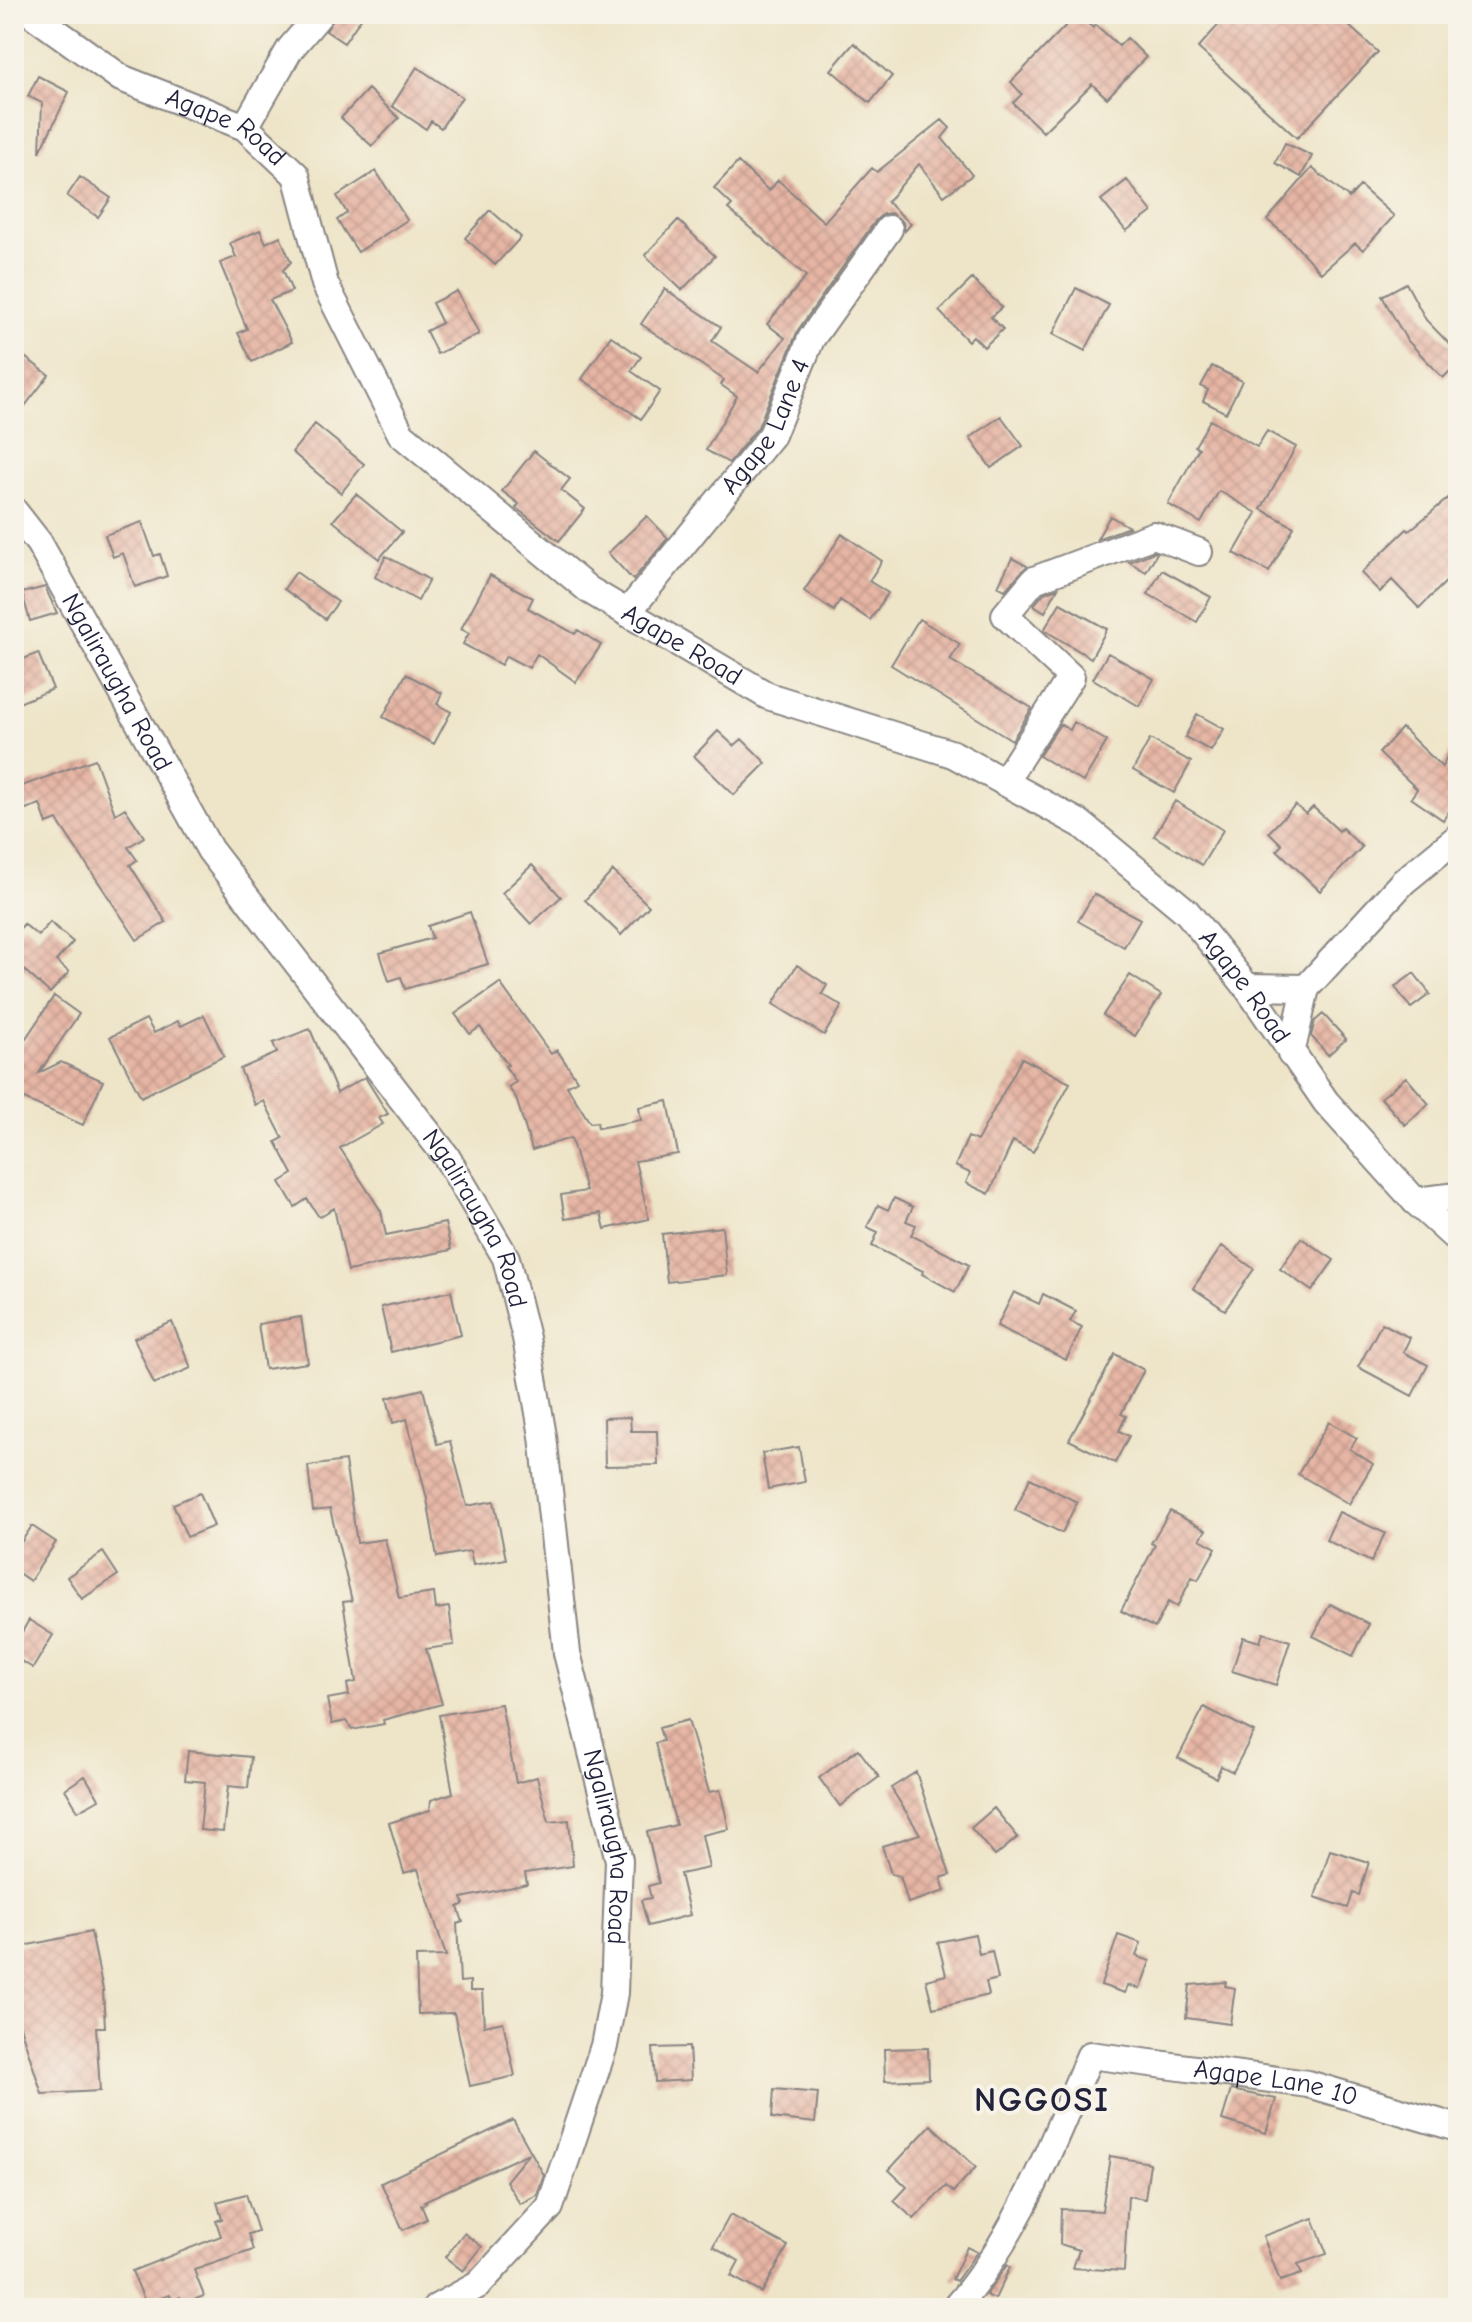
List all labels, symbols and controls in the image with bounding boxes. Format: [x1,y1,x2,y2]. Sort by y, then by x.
street label: Agape Road [161,82,292,172]
street label: Agape Lane 4 [715,355,816,500]
street label: Ngaliraugha Road [55,588,178,776]
street label: Agape Road [616,598,747,692]
street label: Agape Road [1192,924,1296,1049]
street label: Ngaliraugha Road [416,1123,533,1311]
street label: Ngaliraugha Road [577,1746,635,1945]
street label: Agape Lane 10 [1192,2054,1361,2113]
district label: NGGOSI [974,2080,1110,2120]

